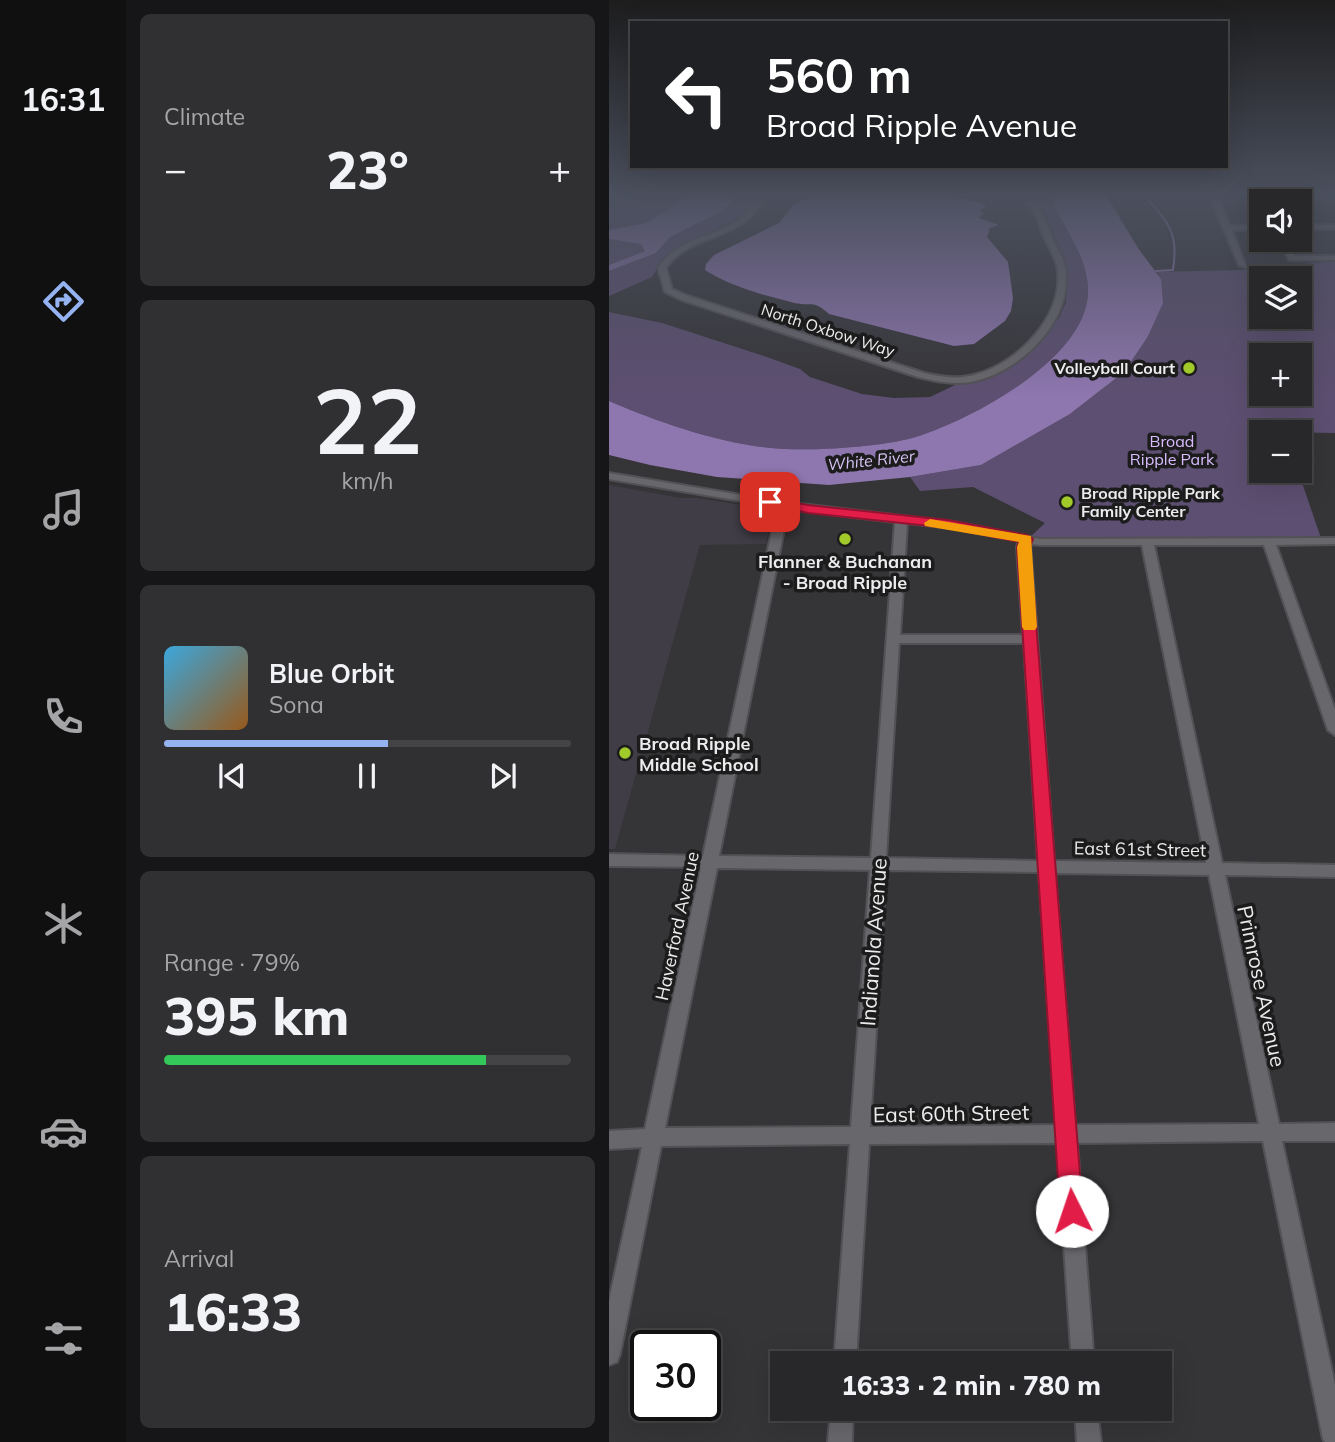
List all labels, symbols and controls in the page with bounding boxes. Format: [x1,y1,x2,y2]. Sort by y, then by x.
text: 560 m [766,44,912,105]
icon: left [651,49,742,140]
text: 16:31 [21,79,105,119]
text: Climate [164,102,245,131]
text: Broad Ripple Avenue [766,105,1077,145]
text: 23° [326,137,409,202]
text: − [164,145,187,193]
text: + [548,145,571,193]
map controls [1249,189,1312,483]
button: sound [1249,189,1312,252]
button: layers [1249,266,1312,329]
icon: directions [39,277,88,326]
street label: North Oxbow Way [759,299,898,361]
button: + [1249,343,1312,406]
place label: Volleyball Court [1054,358,1175,378]
marker: Volleyball Court [1181,360,1197,376]
text: 22 [313,363,422,477]
button: − [1249,420,1312,483]
park label: Broad Ripple Park [1130,431,1215,469]
water label: White River [827,445,917,475]
text: km/h [341,466,394,495]
pin [740,472,800,532]
icon: arrive [751,483,789,521]
place label: Broad Ripple Park Family Center [1081,483,1221,521]
icon: music [39,485,88,534]
marker: Broad Ripple Park Family Center [1059,494,1075,510]
marker: Flanner & Buchanan - Broad Ripple [837,531,853,547]
place label: Flanner & Buchanan - Broad Ripple [758,550,932,594]
text: Blue Orbit [269,657,394,690]
text: Sona [269,690,324,719]
icon: phone [39,692,88,741]
place label: Broad Ripple Middle School [639,732,759,776]
marker: Broad Ripple Middle School [617,745,633,761]
icon: previous [213,757,251,795]
icon: pause [348,757,386,795]
icon: next [484,757,522,795]
street label: East 61st Street [1074,836,1206,862]
street label: Haverford Avenue [650,850,704,1002]
street label: Indianola Avenue [854,857,892,1027]
icon: climate [39,899,88,948]
street label: Primrose Avenue [1232,903,1292,1069]
text: Range · 79% [164,948,300,977]
text: 395 km [164,983,349,1048]
street label: East 60th Street [873,1099,1029,1127]
icon: car [39,1107,88,1156]
position arrow [1035,1174,1109,1248]
text: Arrival [164,1244,234,1273]
text: 16:33 [164,1279,302,1344]
icon: filters [39,1314,88,1363]
speed limit sign: 30 [630,1330,721,1421]
text: 16:33 · 2 min · 780 m [841,1369,1101,1402]

